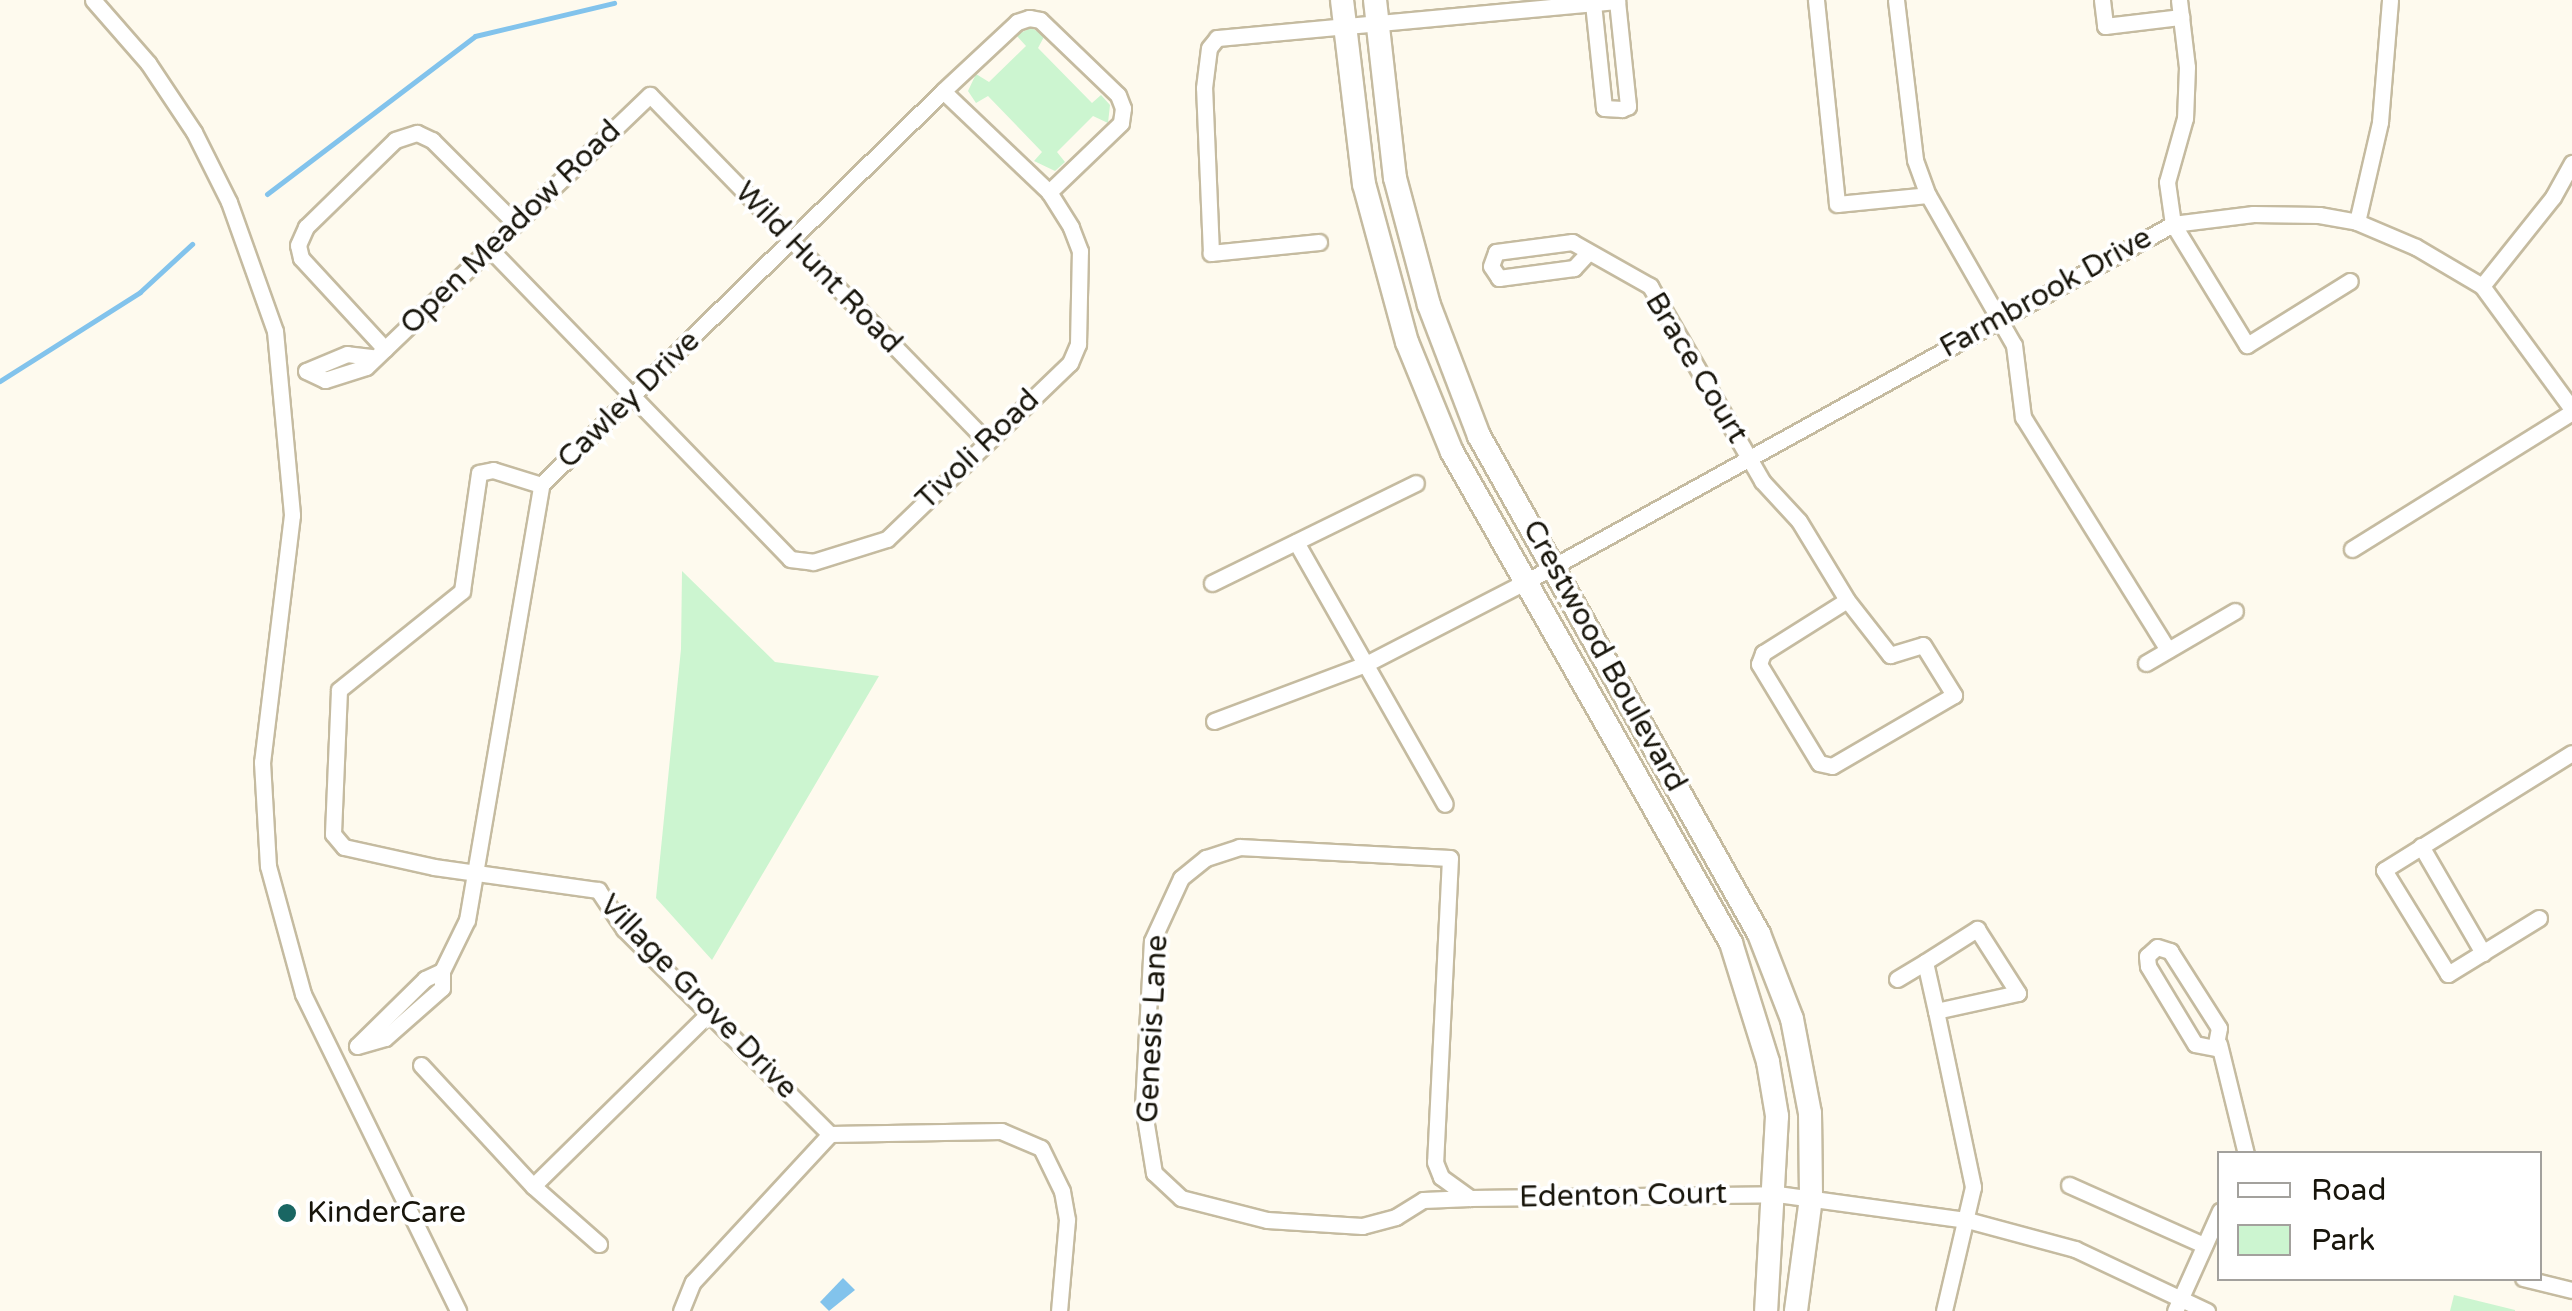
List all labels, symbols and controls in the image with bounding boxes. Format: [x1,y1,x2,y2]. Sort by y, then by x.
street label: Open Meadow Road [393,113,629,343]
street label: Wild Hunt Road [727,175,909,361]
street label: Farmbrook Drive [1934,220,2158,366]
street label: Brace Court [1637,286,1755,450]
street label: Cawley Drive [551,323,707,477]
street label: Tivoli Road [909,382,1047,518]
street label: Crestwood Boulevard [1514,514,1694,798]
street label: Village Grove Drive [591,888,805,1106]
street label: Genesis Lane [1130,934,1176,1124]
legend [2217,1151,2542,1281]
text: Road [2311,1172,2386,1209]
street label: Edenton Court [1519,1176,1727,1216]
place label: KinderCare [307,1195,466,1231]
marker: KinderCare [276,1202,298,1224]
text: Park [2311,1222,2375,1259]

